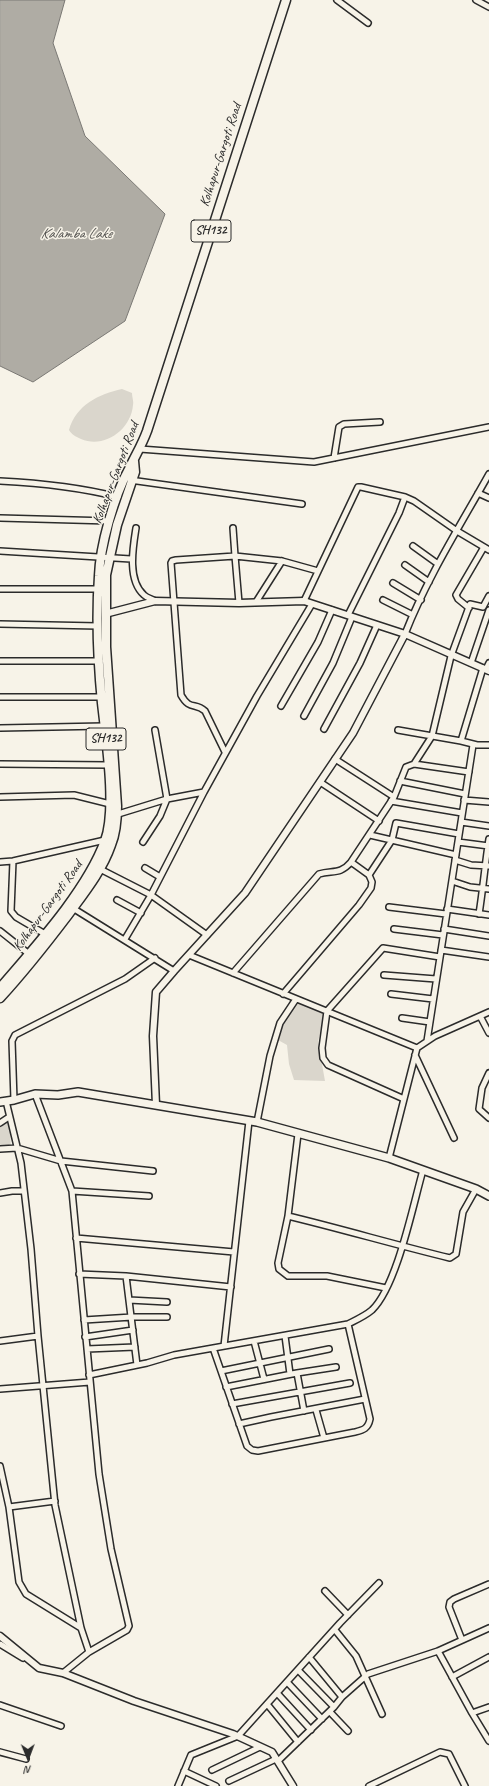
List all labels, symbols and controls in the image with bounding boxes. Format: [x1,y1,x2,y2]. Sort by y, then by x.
street label: Kolhapur-Gargoti Road [196,101,246,209]
road number: SH132 [191,220,231,242]
water label: Kalamba Lake [41,225,111,243]
street label: Kolhapur-Gargoti Road [89,420,143,526]
road number: SH132 [86,728,126,750]
street label: Kolhapur-Gargoti Road [10,858,86,954]
north arrow [8,1738,48,1778]
text: N [25,1763,32,1777]

